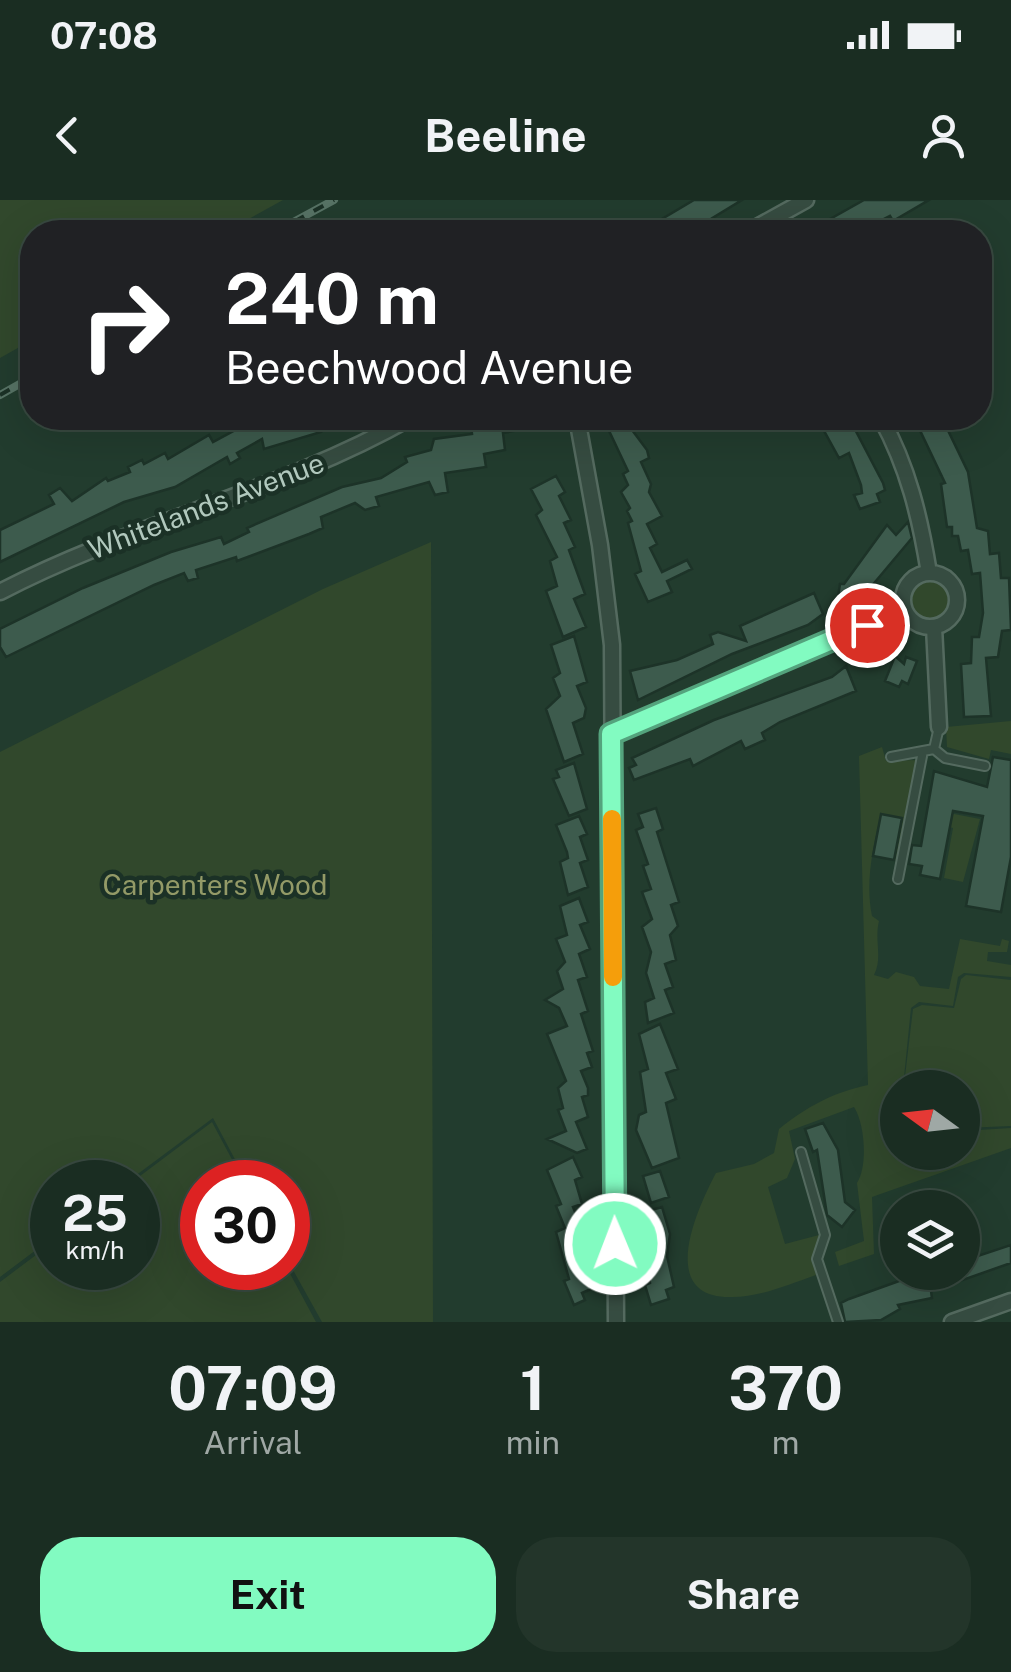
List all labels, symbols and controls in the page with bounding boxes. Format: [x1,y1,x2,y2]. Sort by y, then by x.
text: 07:08 [50,13,158,58]
icon: back [40,108,95,163]
icon: person [916,108,971,163]
text: Beeline [424,109,587,162]
text: 240 m [225,257,439,340]
icon: right [60,260,190,390]
text: Beechwood Avenue [225,341,634,394]
street label: Whitelands Avenue [83,445,328,566]
pin [825,583,910,668]
icon: arrive [840,598,895,653]
park label: Carpenters Wood [103,868,327,901]
north arrow [880,1070,980,1170]
map controls [880,1070,980,1290]
speed limit sign: 30 [180,1160,310,1290]
text: 25 [62,1183,128,1242]
button: layers [880,1190,980,1290]
position arrow [563,1192,667,1296]
text: km/h [66,1235,124,1265]
text: 07:09 [168,1353,338,1424]
text: 1 [520,1353,546,1424]
text: 370 [728,1353,843,1424]
text: Arrival [203,1424,302,1461]
text: min [506,1424,560,1461]
text: m [772,1424,799,1461]
button: Exit [40,1537,496,1652]
button: Share [516,1537,971,1652]

